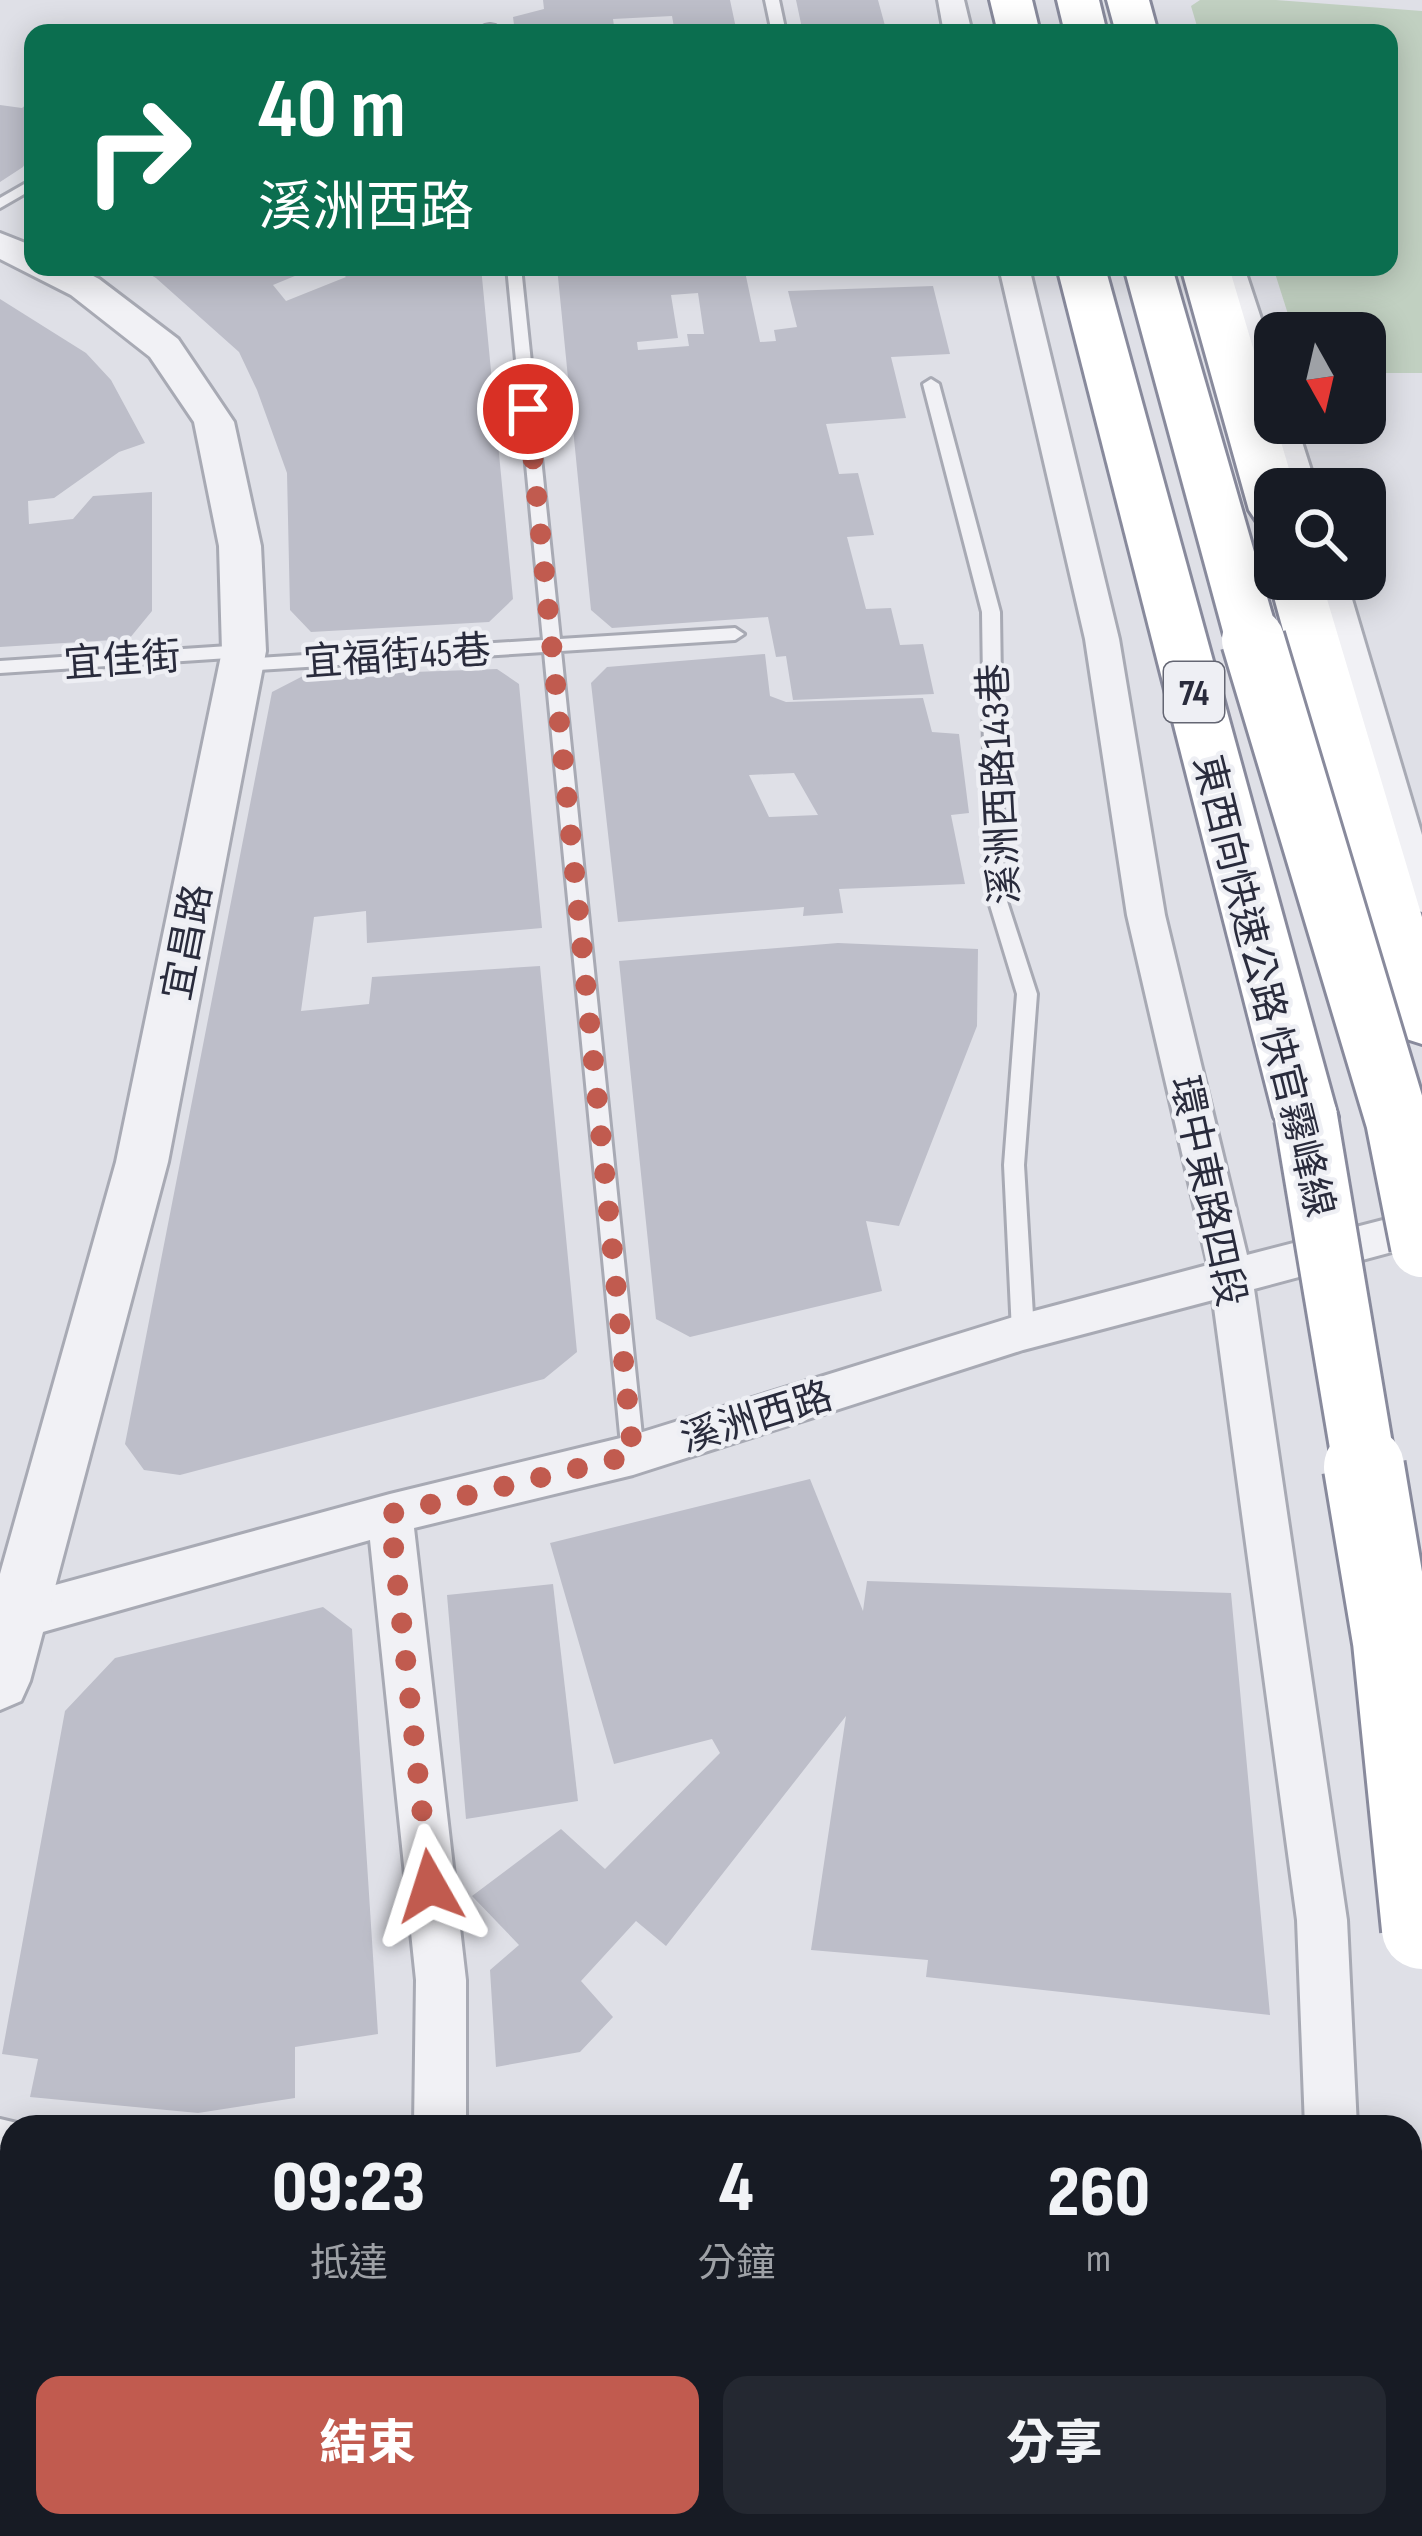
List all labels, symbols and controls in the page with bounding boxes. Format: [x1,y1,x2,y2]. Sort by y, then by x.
text: 40 m [258,60,406,161]
icon: right [60,72,216,228]
text: 溪洲西路 [258,176,474,241]
north arrow [1254,312,1386,444]
map controls [1254,312,1386,600]
pin [477,358,579,460]
icon: arrive [495,376,561,442]
button: search [1254,468,1386,600]
street label: 宜福街45巷 [302,627,493,687]
street label: 宜佳街 [62,634,182,689]
street label: 溪洲西路143巷 [971,662,1030,906]
road number: 74 [1164,662,1224,722]
street label: 東西向快速公路 快官霧峰線 [1182,751,1343,1222]
street label: 宜昌路 [154,881,223,1004]
street label: 環中東路四段 [1159,1072,1254,1311]
street label: 溪洲西路 [675,1373,838,1464]
position arrow [367,1823,493,1949]
text: 09:23 [272,2145,425,2232]
text: 4 [719,2145,754,2232]
text: 260 [1047,2150,1150,2237]
text: m [1086,2236,1111,2283]
text: 抵達 [310,2241,388,2288]
text: 分鐘 [697,2241,775,2288]
button: 結束 [36,2376,699,2514]
button: 分享 [723,2376,1386,2514]

